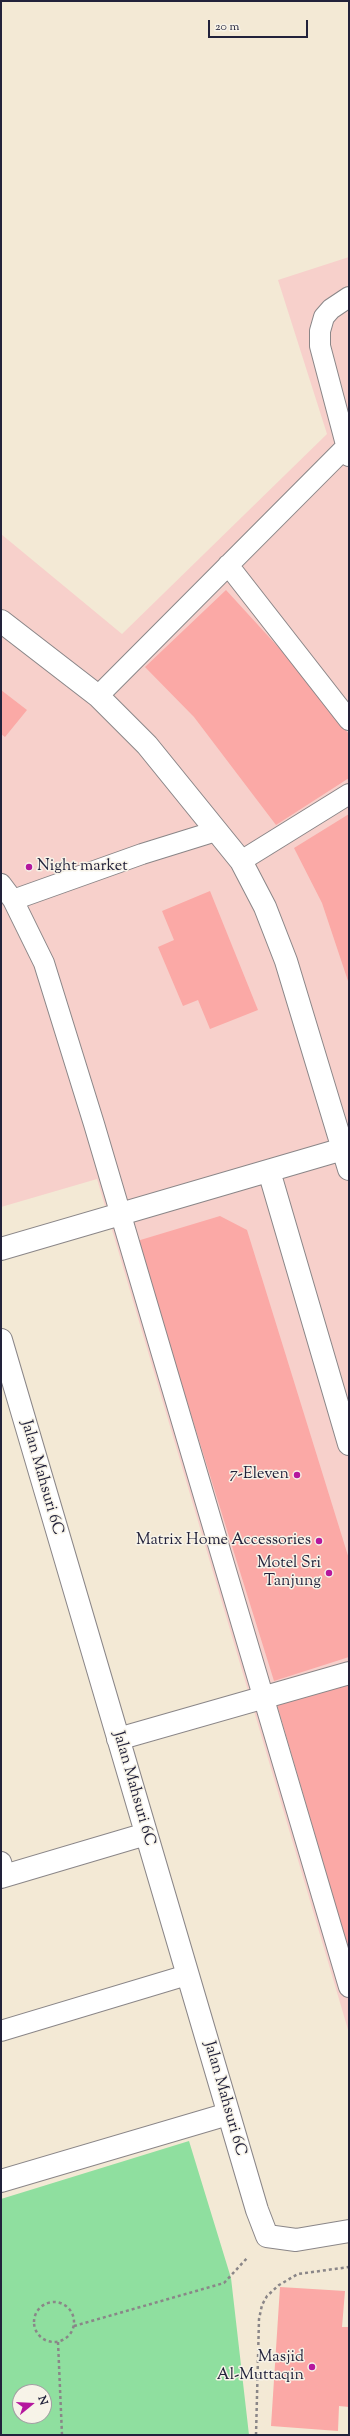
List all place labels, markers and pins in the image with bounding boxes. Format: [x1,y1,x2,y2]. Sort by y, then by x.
place label: Night market [37,857,128,877]
marker: Night market [24,862,34,872]
place label: 7-Eleven [230,1465,289,1485]
marker: 7-Eleven [292,1470,302,1480]
place label: Matrix Home Accessories [136,1531,311,1551]
marker: Matrix Home Accessories [314,1536,324,1546]
place label: Motel Sri Tanjung [257,1554,321,1592]
marker: Motel Sri Tanjung [324,1568,334,1578]
place label: Masjid Al-Muttaqin [217,2348,304,2386]
marker: Masjid Al-Muttaqin [307,2362,317,2372]

